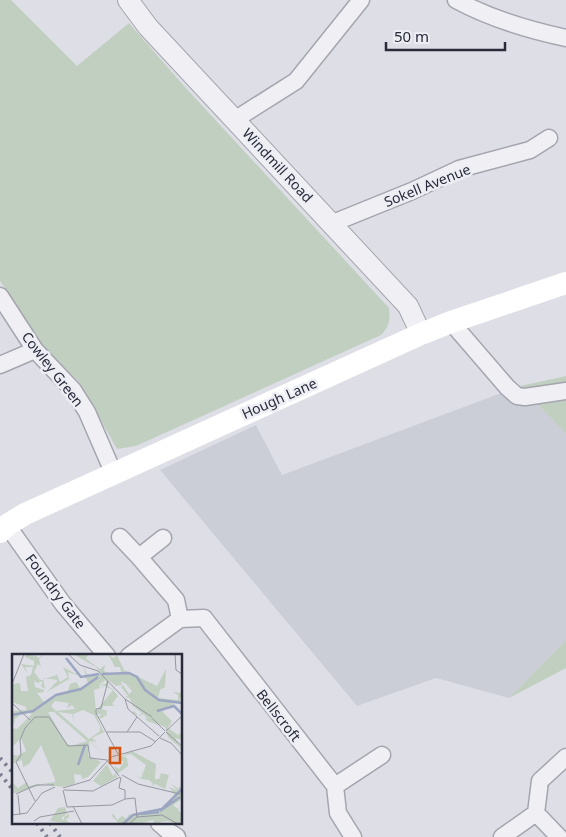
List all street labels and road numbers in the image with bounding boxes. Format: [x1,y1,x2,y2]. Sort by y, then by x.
street label: Windmill Road [239,124,317,206]
street label: Sokell Avenue [381,159,473,211]
street label: Cowley Green [18,328,88,410]
street label: Hough Lane [239,373,320,423]
street label: Foundry Gate [22,550,90,632]
street label: Bellscroft [253,685,305,745]

